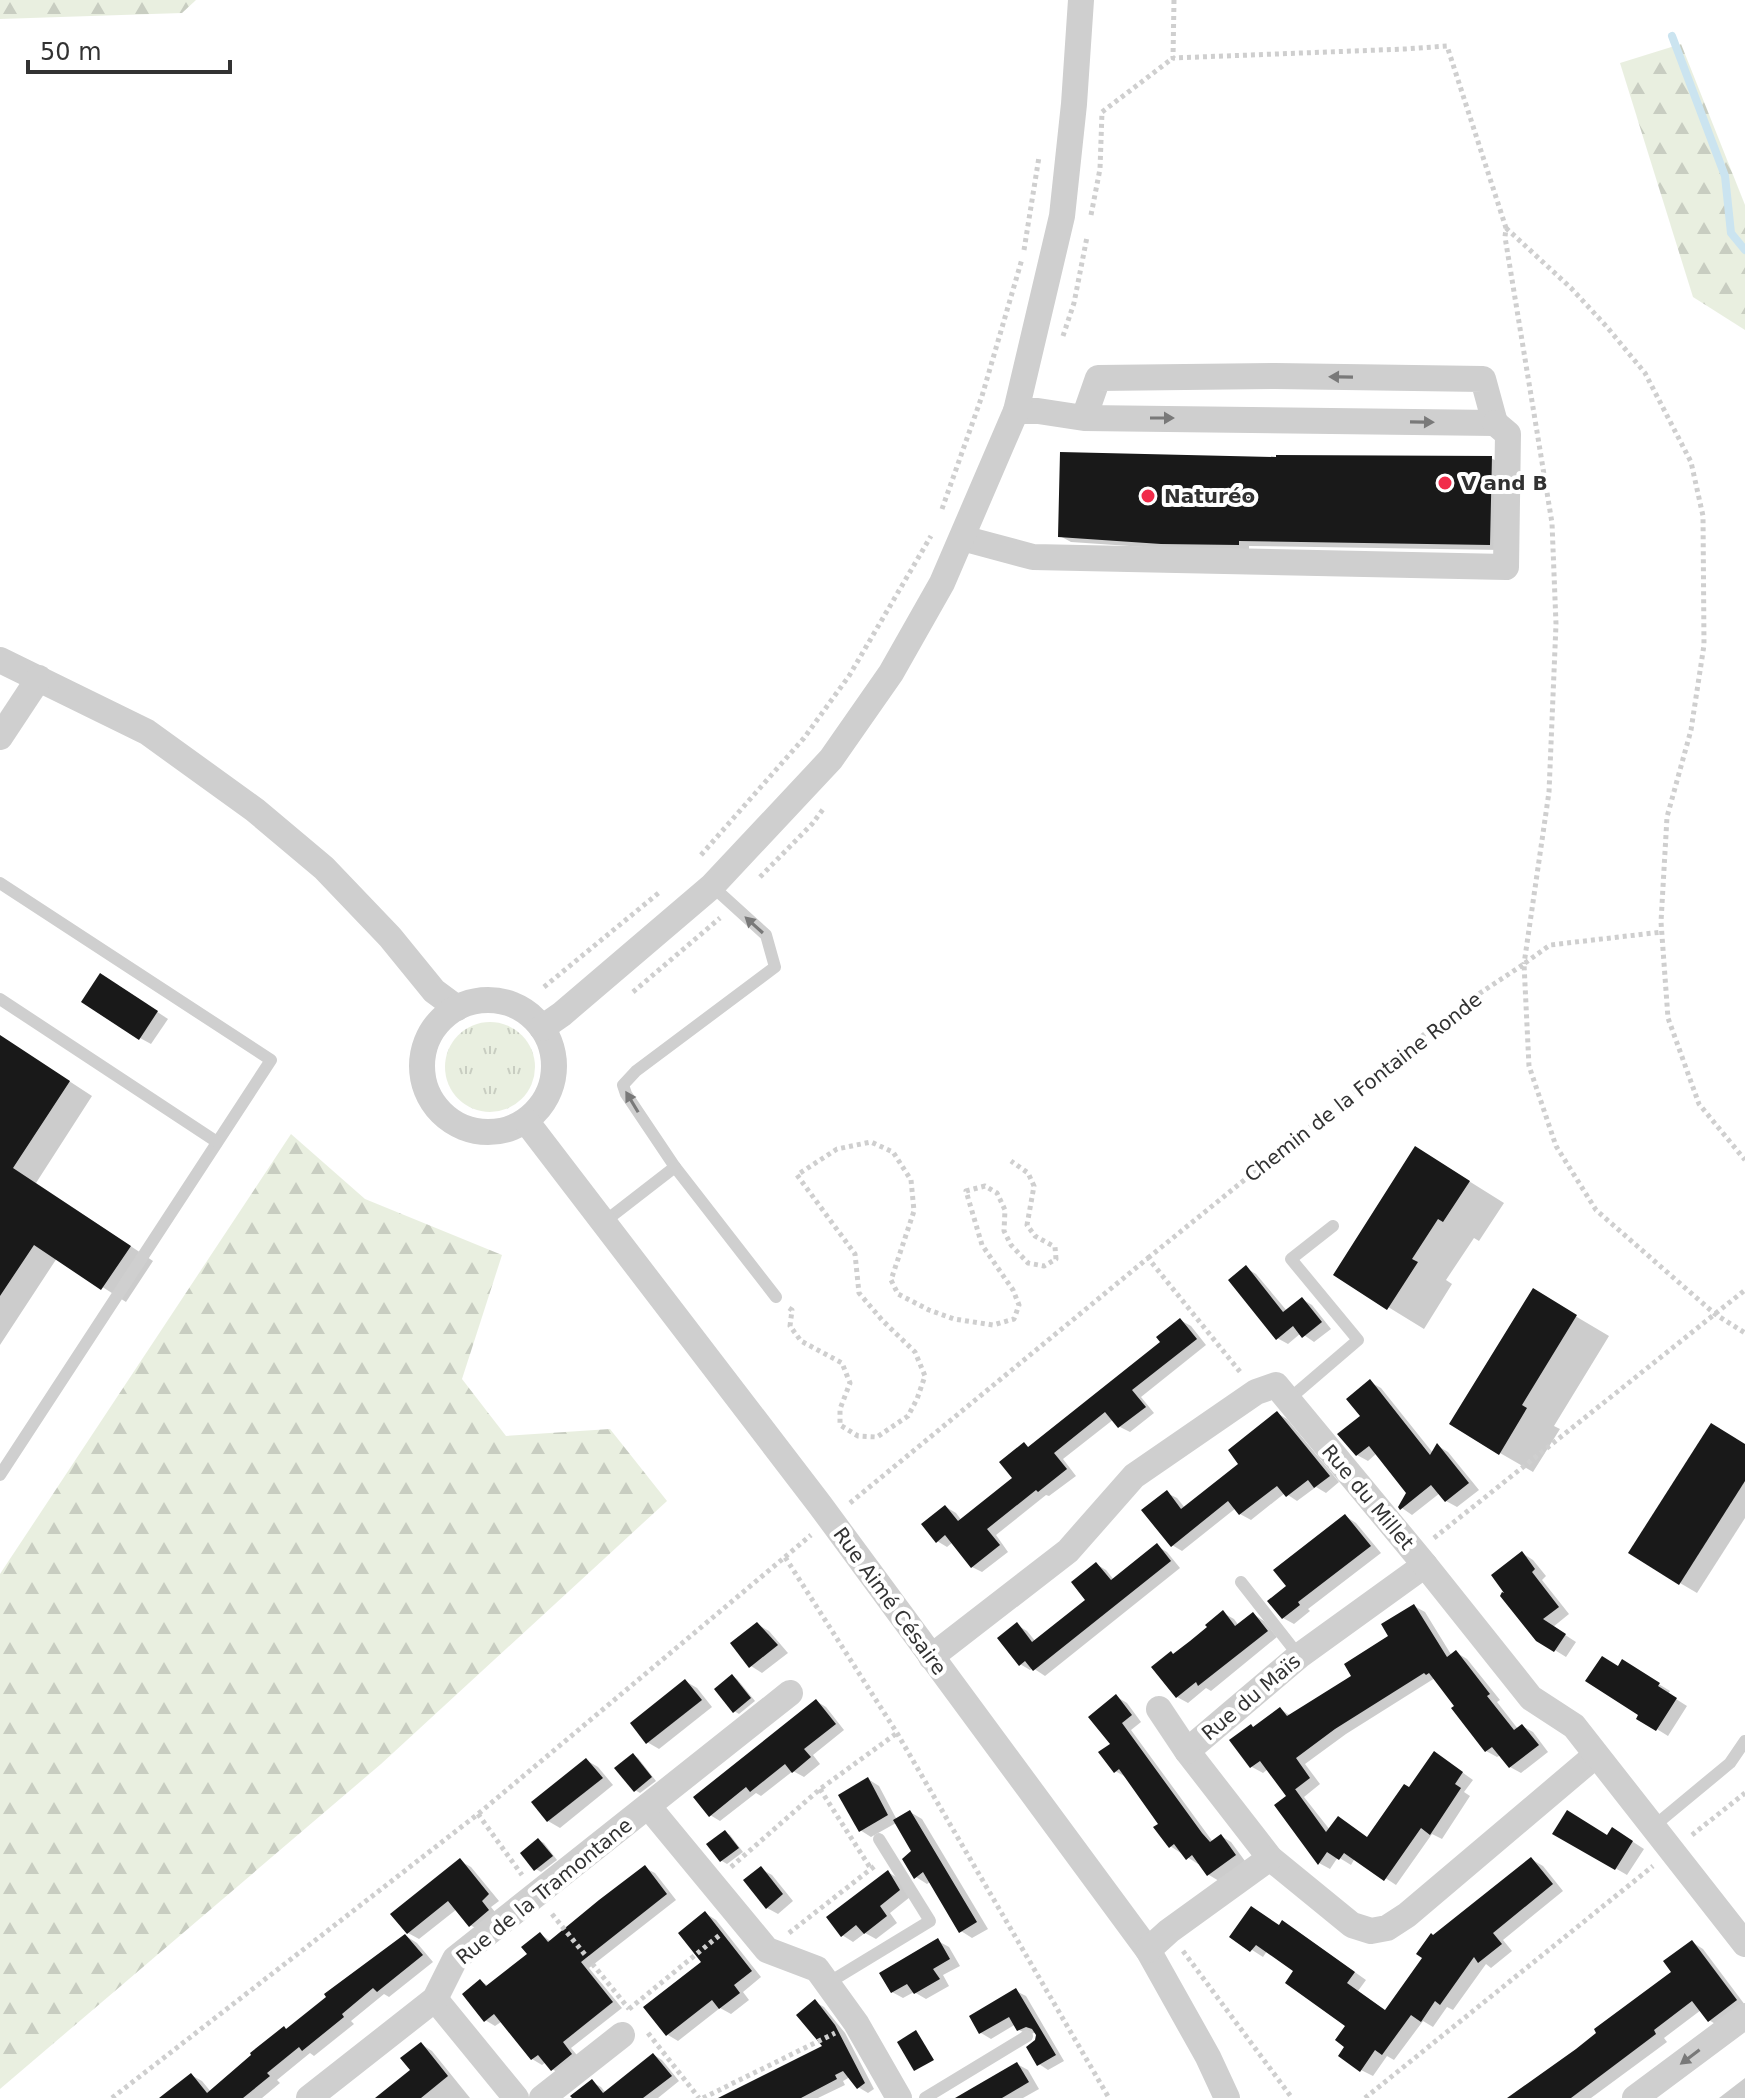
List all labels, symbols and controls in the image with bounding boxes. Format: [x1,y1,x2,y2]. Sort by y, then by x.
scale bar [28,24,230,74]
text: 50 m [40,38,102,66]
one-way arrow [1328,371,1353,383]
one-way arrow [1150,412,1175,424]
one-way arrow [1410,416,1435,428]
place label: V and B [1461,471,1548,495]
marker: V and B [1436,474,1454,492]
place label: Naturéo [1164,484,1255,508]
marker: Naturéo [1139,487,1157,505]
one-way arrow [745,916,764,934]
street label: Chemin de la Fontaine Ronde [1240,987,1486,1187]
one-way arrow [625,1091,639,1113]
street label: Rue du Millet [1317,1439,1419,1555]
street label: Rue Aimé Césaire [828,1523,952,1679]
street label: Rue du Maïs [1197,1649,1305,1745]
street label: Rue de la Tramontane [451,1813,637,1969]
one-way arrow [1679,2049,1701,2065]

